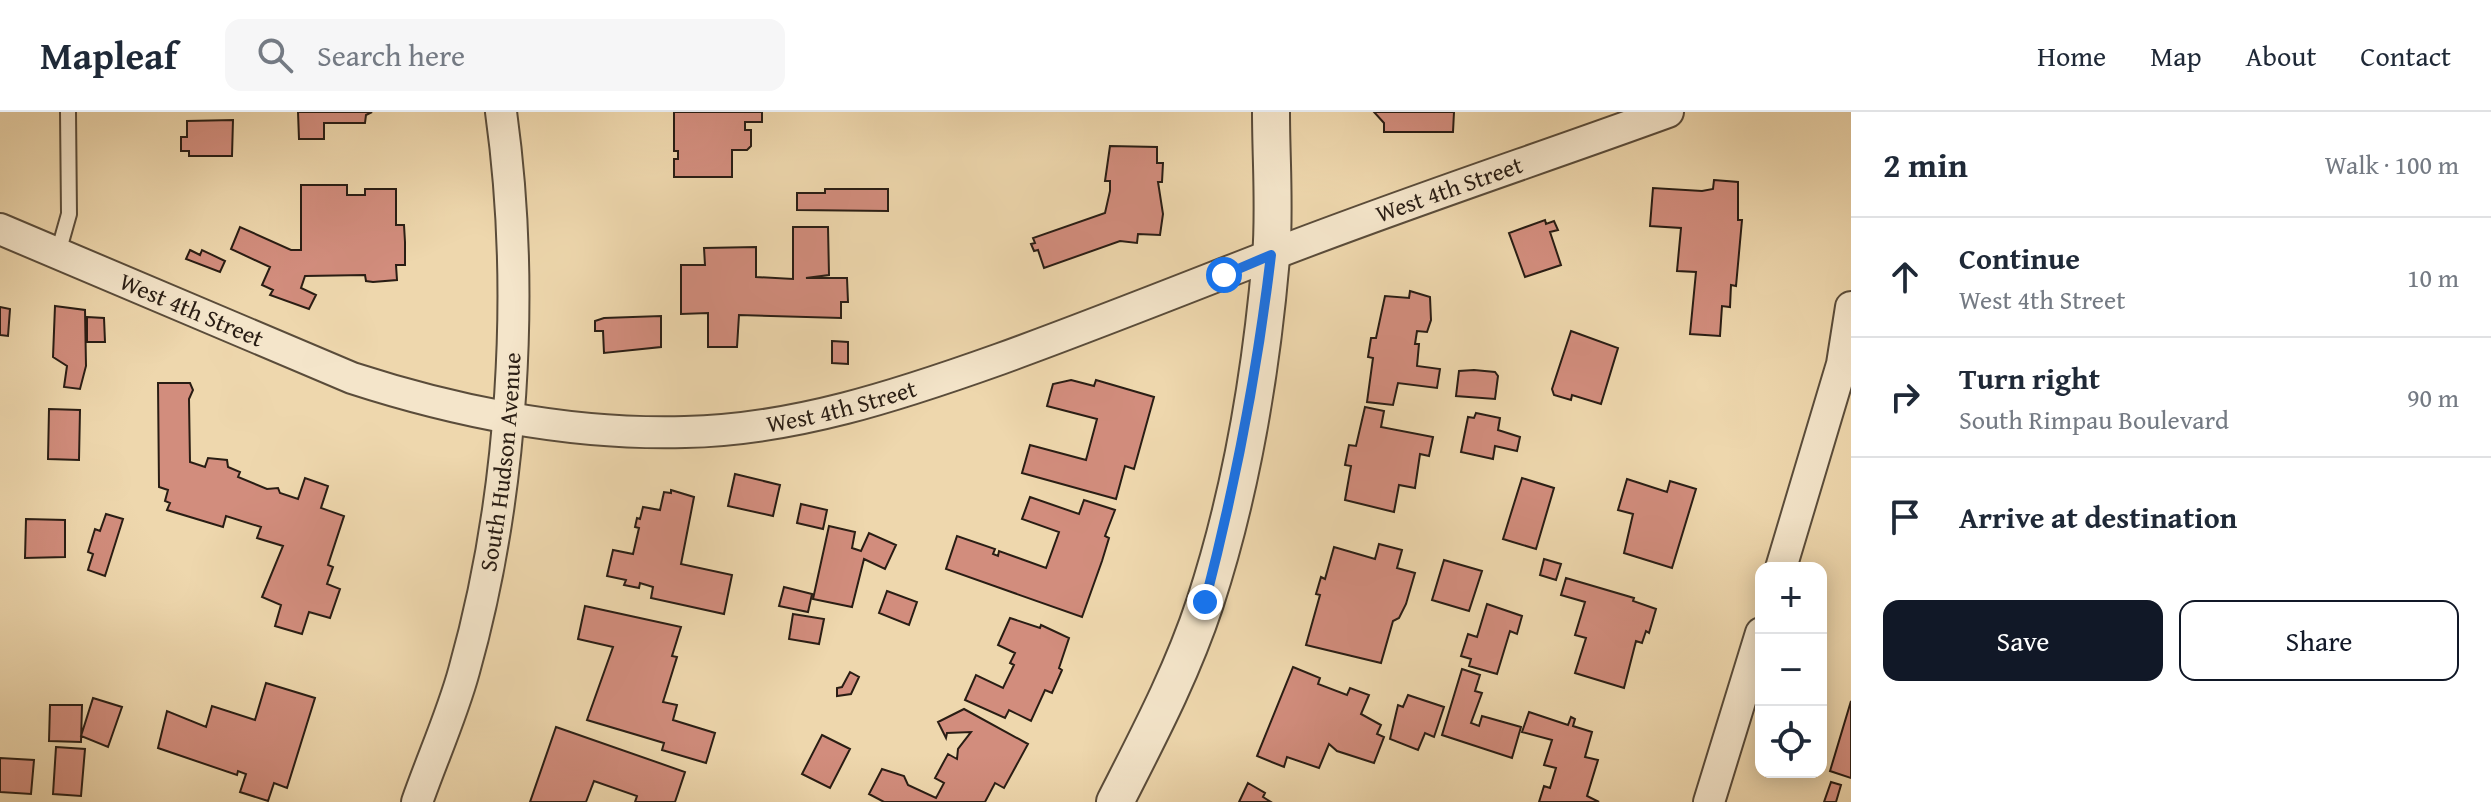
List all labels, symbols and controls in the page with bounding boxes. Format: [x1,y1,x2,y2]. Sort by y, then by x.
search box [225,19,785,91]
text: Mapleaf [40,27,177,83]
icon: search [253,33,297,77]
text: Search here [317,33,465,77]
text: Home [2037,35,2106,76]
text: Map [2150,35,2202,76]
text: About [2246,35,2316,76]
text: Contact [2360,35,2451,76]
text: 2 min [1883,140,1968,189]
text: Walk · 100 m [2325,145,2459,184]
street label: West 4th Street [1371,147,1528,231]
text: Continue [1959,236,2080,280]
icon: ahead [1883,255,1927,299]
route start [1206,257,1242,293]
text: 10 m [2407,258,2459,297]
street label: West 4th Street [114,264,270,356]
text: West 4th Street [1959,280,2125,319]
street label: South Hudson Avenue [470,352,529,574]
text: Turn right [1959,356,2100,400]
street label: West 4th Street [764,370,921,441]
icon: right [1883,375,1927,419]
text: 90 m [2407,378,2459,417]
text: South Rimpau Boulevard [1959,400,2229,439]
icon: arrive [1883,495,1927,539]
text: Arrive at destination [1959,495,2237,539]
map controls [1755,562,1827,778]
button: + [1755,562,1827,634]
route end [1187,584,1223,620]
button: Save [1883,600,2163,681]
button: Share [2179,600,2459,681]
button: − [1755,634,1827,706]
button: locate [1755,706,1827,778]

